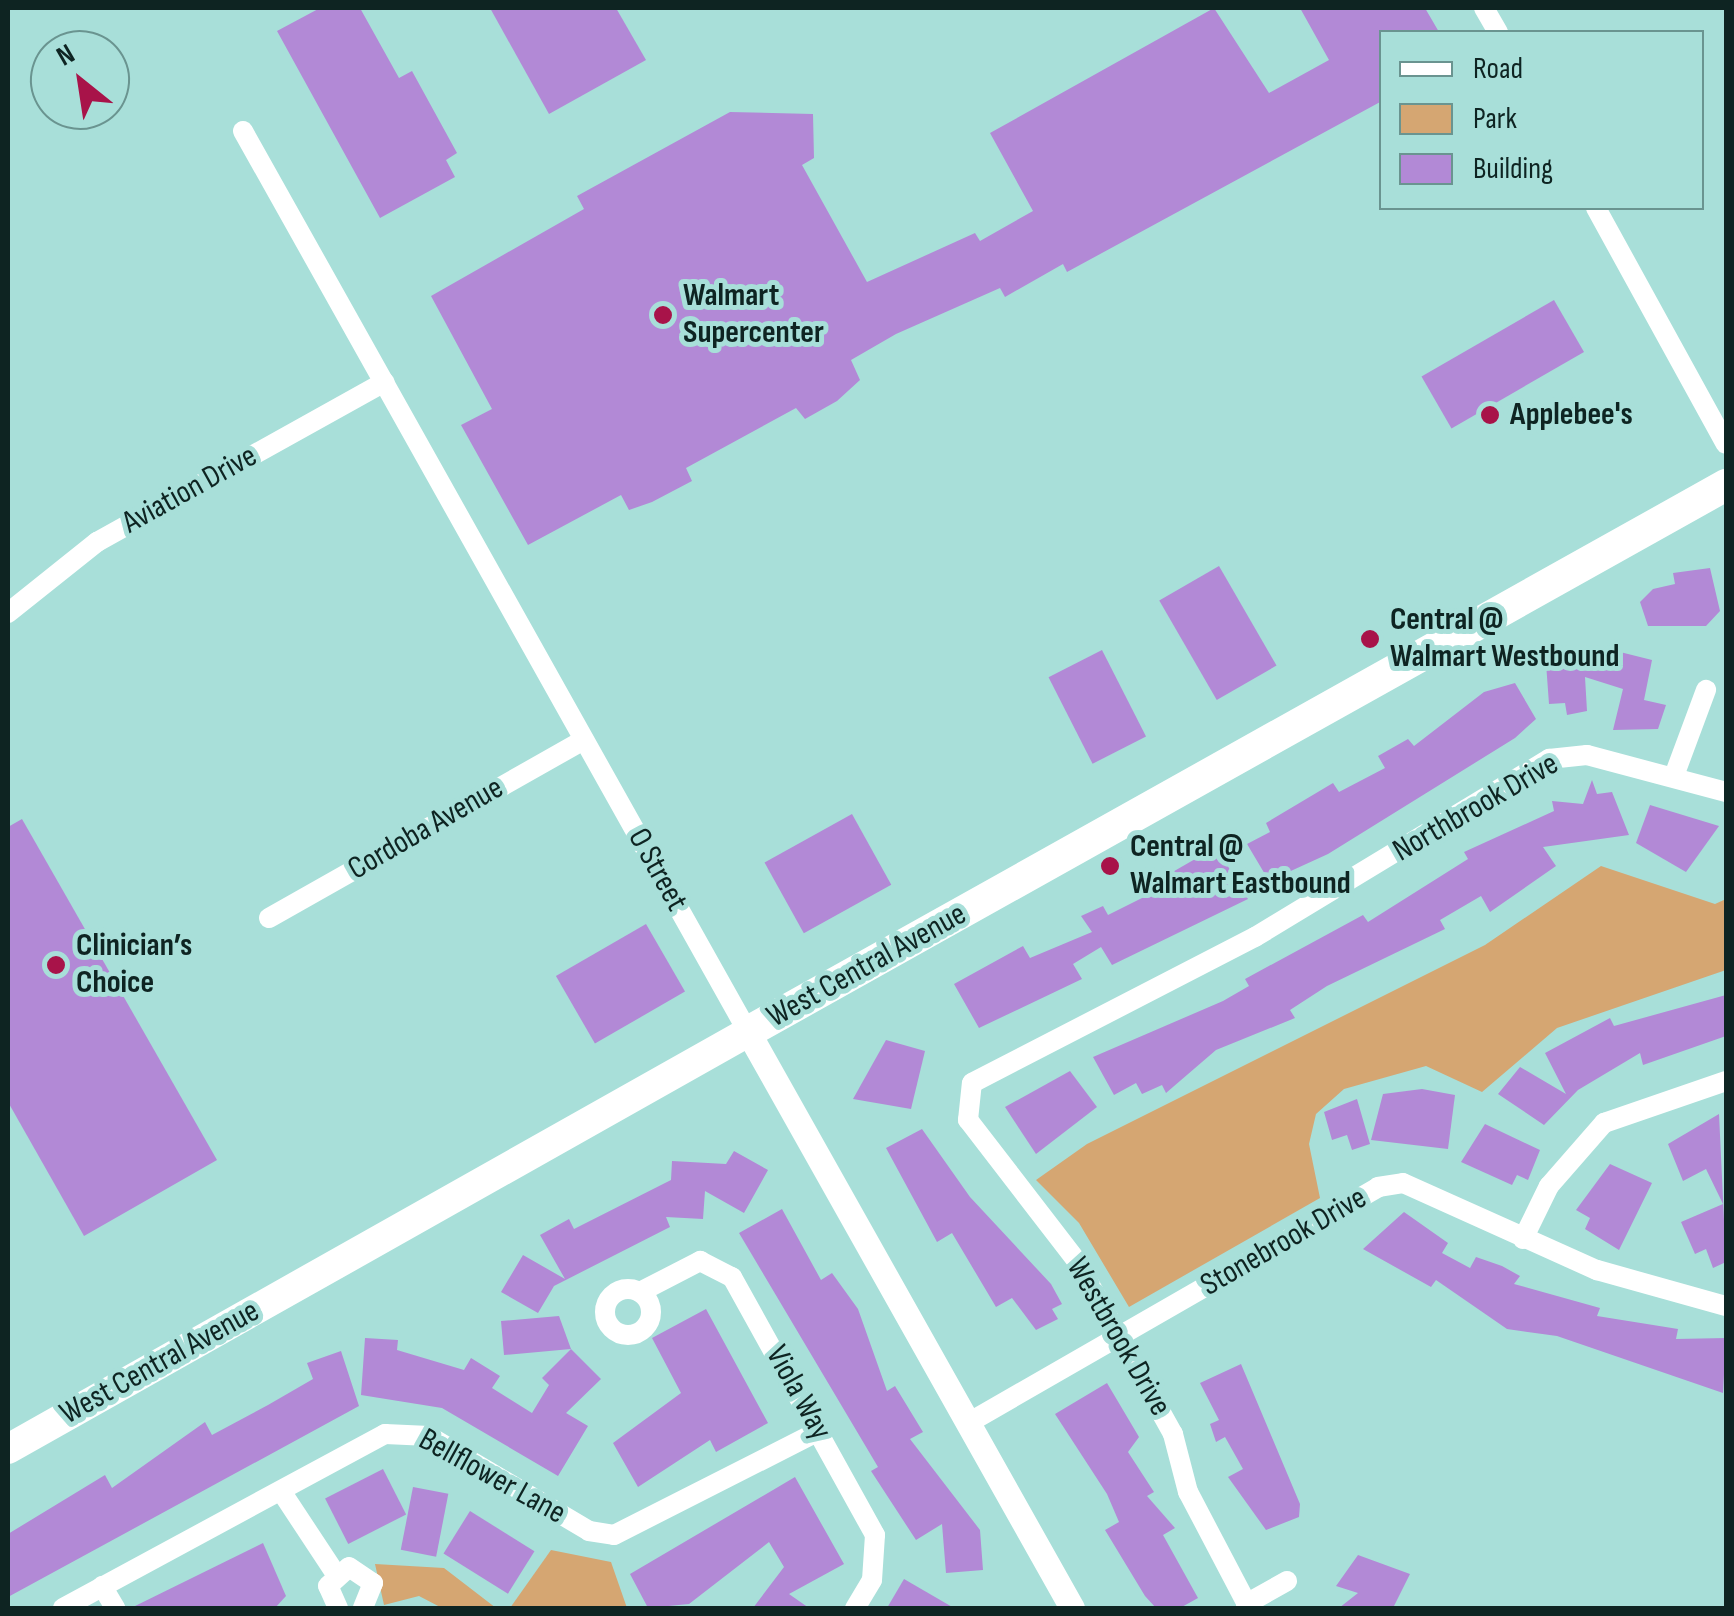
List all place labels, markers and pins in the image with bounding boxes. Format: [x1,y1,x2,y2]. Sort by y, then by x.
place label: Walmart Supercenter [683,278,824,353]
marker: Walmart Supercenter [652,304,674,326]
place label: Applebee's [1510,396,1633,434]
marker: Applebee's [1479,404,1501,426]
place label: Central @ Walmart Westbound [1390,602,1619,677]
marker: Central @ Walmart Westbound [1359,628,1381,650]
place label: Central @ Walmart Eastbound [1130,829,1351,904]
marker: Central @ Walmart Eastbound [1099,855,1121,877]
place label: Clinician’s Choice [76,928,192,1003]
marker: Clinician’s Choice [45,954,67,976]

